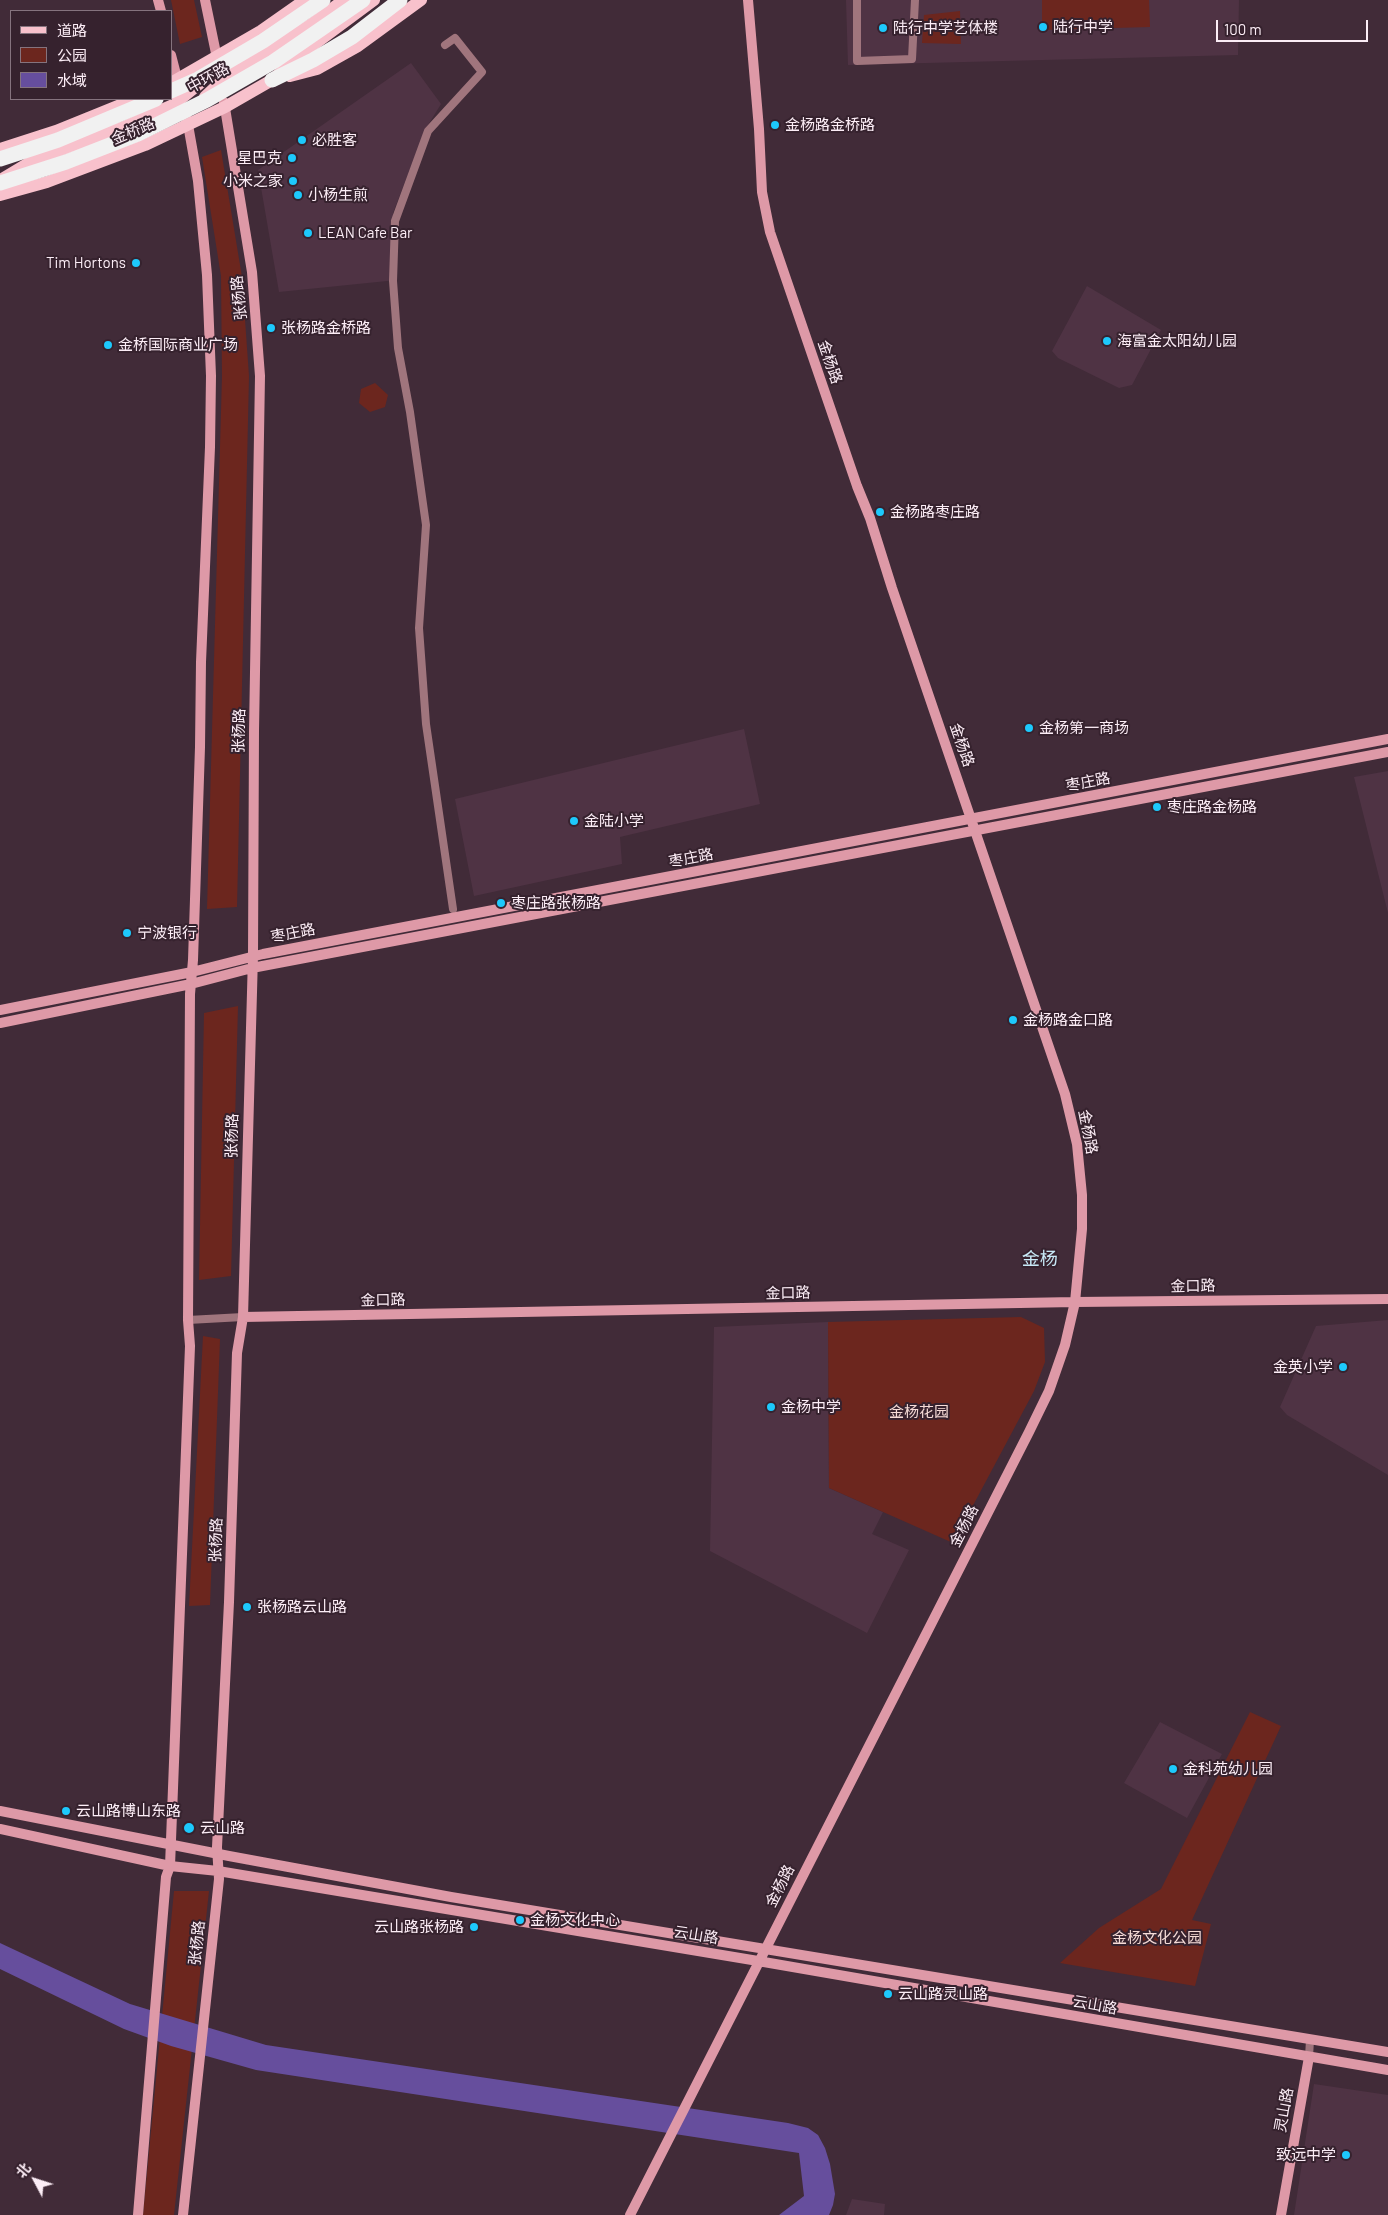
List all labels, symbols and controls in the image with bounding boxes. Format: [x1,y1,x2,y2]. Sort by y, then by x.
legend [10,10,172,100]
scale bar [1218,10,1370,42]
place label: 陆行中学 [1053,18,1113,36]
place label: 陆行中学艺体楼 [893,19,998,37]
text: 100 m [1224,20,1262,38]
text: 道路 [57,21,87,39]
marker: 陆行中学 [1037,21,1049,33]
marker: 陆行中学艺体楼 [877,22,889,34]
text: 公园 [57,46,87,64]
street label: 中环路 [184,59,232,97]
text: 水域 [57,71,87,89]
street label: 金桥路 [109,114,157,148]
place label: 金杨路金桥路 [785,116,875,134]
marker: 金杨路金桥路 [769,119,781,131]
place label: 必胜客 [312,131,357,149]
marker: 必胜客 [296,134,308,146]
place label: 星巴克 [237,149,282,167]
marker: 星巴克 [286,152,298,164]
place label: 小米之家 [223,172,283,190]
marker: 小米之家 [287,175,299,187]
place label: 小杨生煎 [308,186,368,204]
marker: 小杨生煎 [292,189,304,201]
place label: LEAN Cafe Bar [318,224,413,242]
marker: LEAN Cafe Bar [302,227,314,239]
place label: Tim Hortons [46,254,126,272]
marker: Tim Hortons [130,257,142,269]
street label: 张杨路 [228,275,250,321]
place label: 张杨路金桥路 [281,319,371,337]
marker: 张杨路金桥路 [265,322,277,334]
place label: 海富金太阳幼儿园 [1117,332,1237,350]
marker: 海富金太阳幼儿园 [1101,335,1113,347]
place label: 金桥国际商业广场 [118,336,238,354]
street label: 金杨路 [814,338,846,386]
marker: 金桥国际商业广场 [102,339,114,351]
place label: 金杨路枣庄路 [890,503,980,521]
marker: 金杨路枣庄路 [874,506,886,518]
street label: 张杨路 [230,708,248,754]
place label: 金杨第一商场 [1039,719,1129,737]
street label: 金杨路 [946,721,978,769]
marker: 金杨第一商场 [1023,722,1035,734]
street label: 枣庄路 [1064,769,1112,795]
place label: 枣庄路金杨路 [1167,798,1257,816]
marker: 枣庄路金杨路 [1151,801,1163,813]
place label: 金陆小学 [584,812,644,830]
marker: 金陆小学 [568,815,580,827]
street label: 枣庄路 [667,845,715,871]
place label: 枣庄路张杨路 [511,894,601,912]
marker: 枣庄路张杨路 [495,897,507,909]
street label: 枣庄路 [269,920,317,946]
place label: 宁波银行 [137,924,197,942]
marker: 宁波银行 [121,927,133,939]
place label: 金杨路金口路 [1023,1011,1113,1029]
marker: 金杨路金口路 [1007,1014,1019,1026]
street label: 金杨路 [1075,1108,1101,1156]
street label: 张杨路 [223,1113,241,1159]
district label: 金杨 [1022,1248,1058,1270]
street label: 金口路 [1170,1277,1216,1295]
street label: 金口路 [765,1284,811,1302]
street label: 金口路 [360,1291,406,1309]
place label: 金英小学 [1273,1358,1333,1376]
marker: 金英小学 [1337,1361,1349,1373]
place label: 金杨中学 [781,1398,841,1416]
marker: 金杨中学 [765,1401,777,1413]
park label: 金杨花园 [889,1403,949,1421]
street label: 金杨路 [946,1502,982,1550]
street label: 张杨路 [206,1517,226,1563]
place label: 张杨路云山路 [257,1598,347,1616]
marker: 张杨路云山路 [241,1601,253,1613]
place label: 金科苑幼儿园 [1183,1760,1273,1778]
marker: 金科苑幼儿园 [1167,1763,1179,1775]
place label: 云山路博山东路 [76,1802,181,1820]
marker: 云山路博山东路 [60,1805,72,1817]
place label: 云山路 [200,1819,245,1837]
marker: 云山路 [182,1821,196,1835]
street label: 金杨路 [762,1862,798,1910]
place label: 金杨文化中心 [530,1911,620,1929]
marker: 金杨文化中心 [514,1914,526,1926]
place label: 云山路张杨路 [374,1918,464,1936]
street label: 张杨路 [186,1920,208,1966]
marker: 云山路张杨路 [468,1921,480,1933]
street label: 云山路 [672,1923,720,1947]
park label: 金杨文化公园 [1112,1929,1202,1947]
place label: 云山路灵山路 [898,1985,988,2003]
marker: 云山路灵山路 [882,1988,894,2000]
street label: 云山路 [1071,1992,1119,2018]
street label: 灵山路 [1271,2086,1297,2134]
place label: 致远中学 [1276,2146,1336,2164]
marker: 致远中学 [1340,2149,1352,2161]
north arrow [10,2155,60,2205]
text: 北 [12,2159,34,2181]

